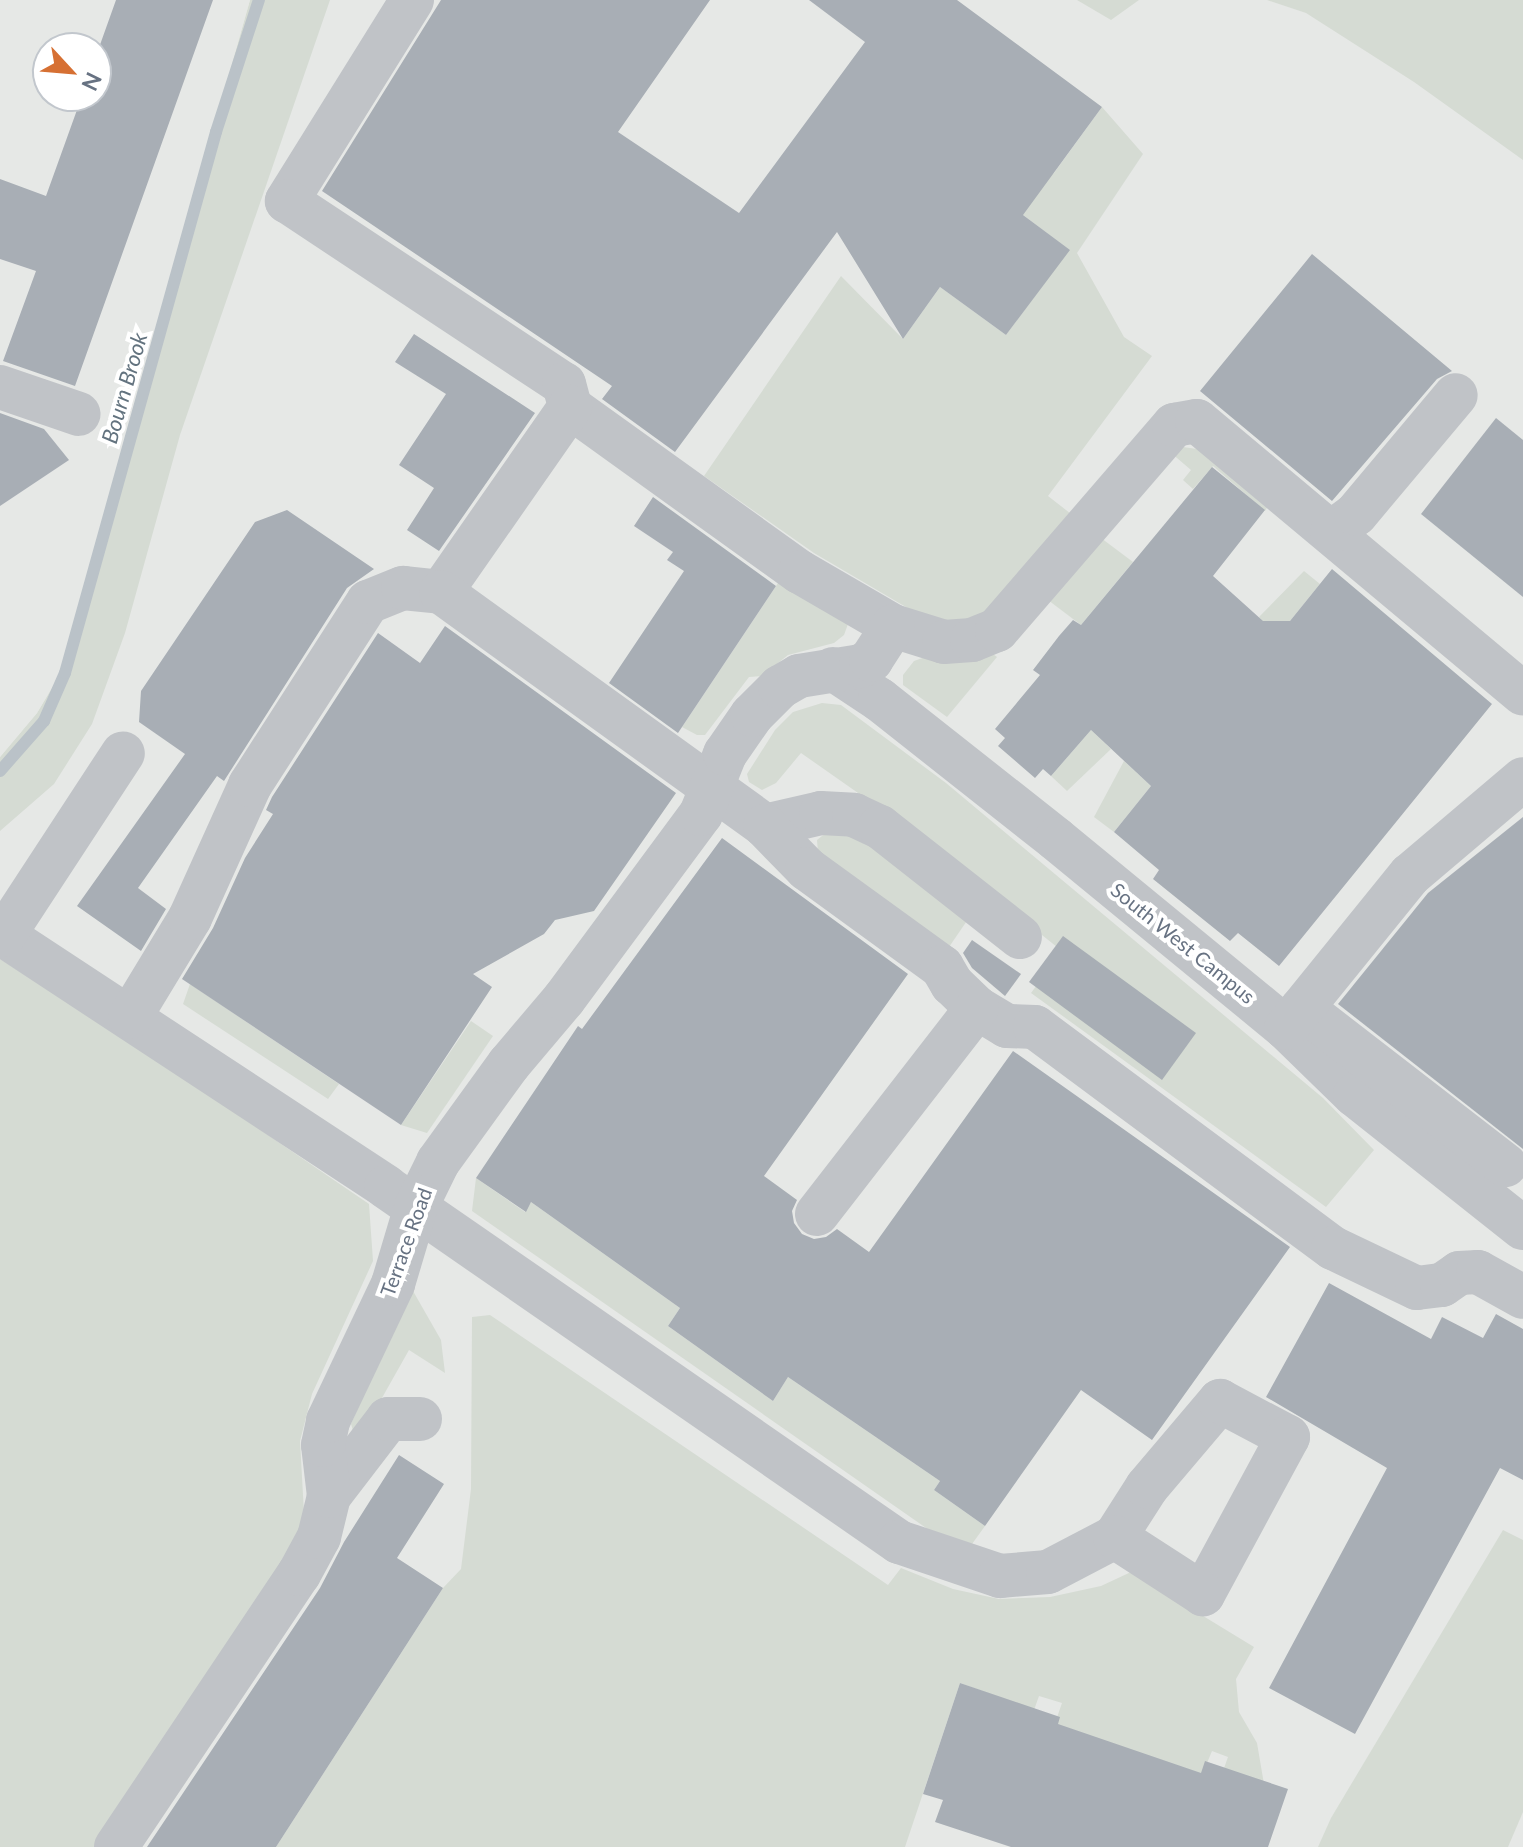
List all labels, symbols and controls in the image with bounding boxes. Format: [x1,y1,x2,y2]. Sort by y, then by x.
north arrow [32,32,112,112]
text: N [76,68,108,95]
water label: Bourn Brook [96,330,152,446]
street label: South West Campus [1106,877,1260,1009]
street label: Terrace Road [375,1184,437,1300]

